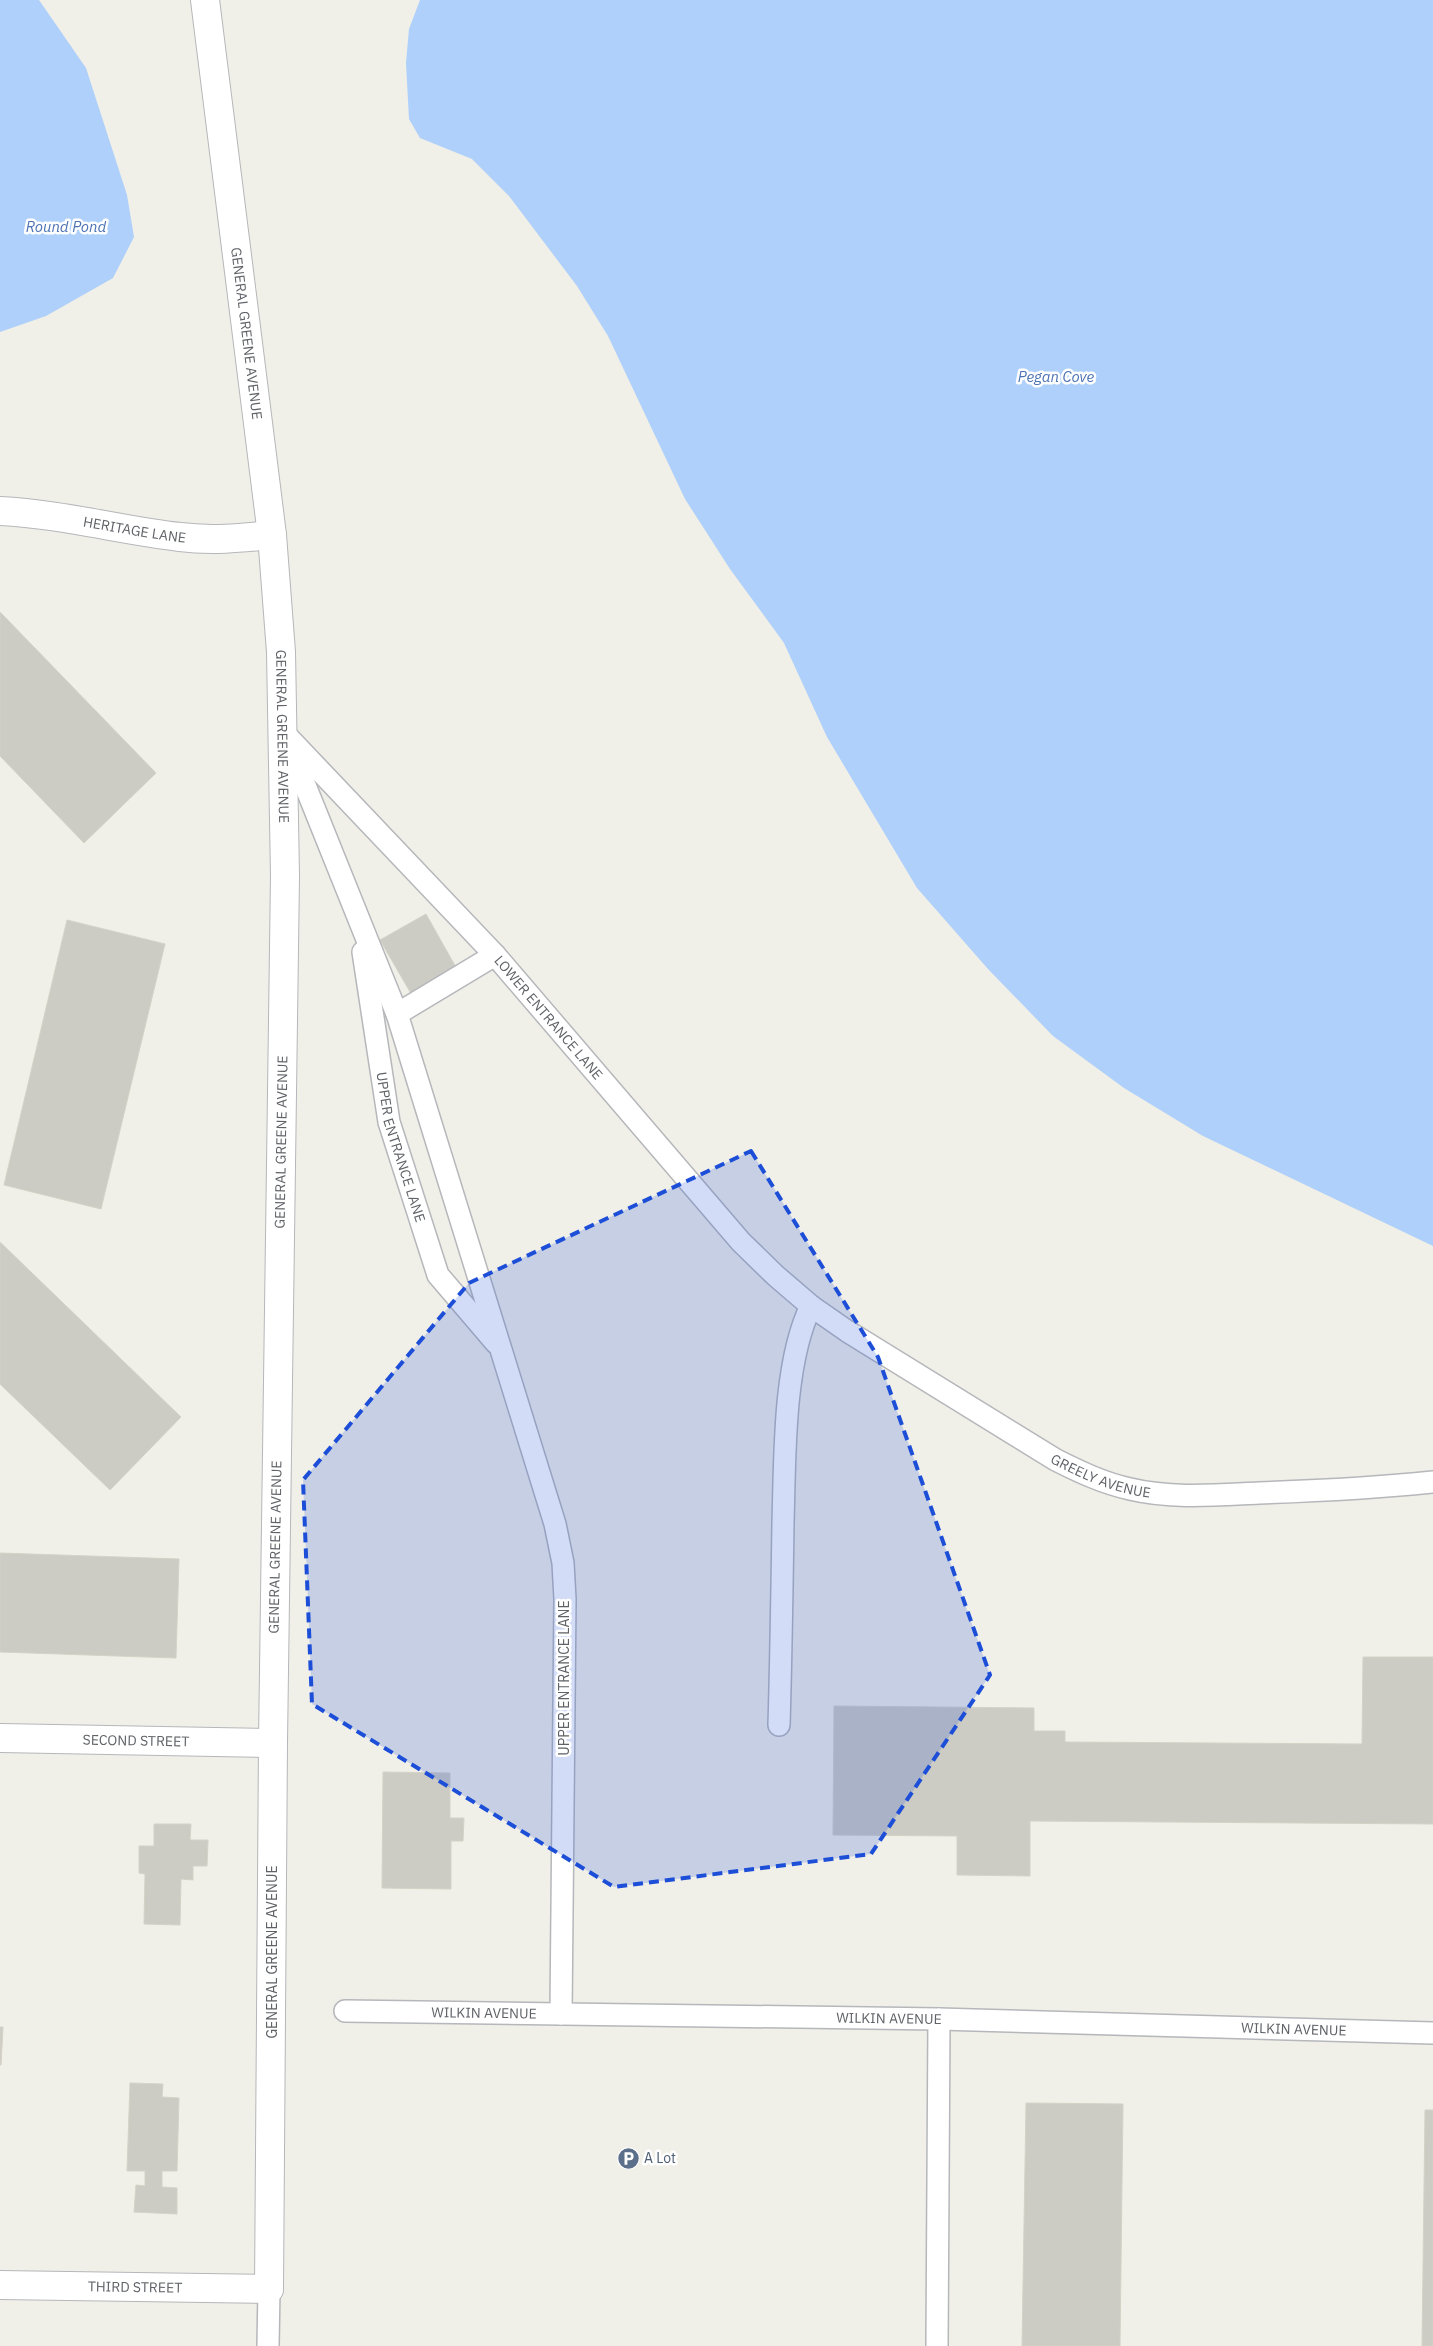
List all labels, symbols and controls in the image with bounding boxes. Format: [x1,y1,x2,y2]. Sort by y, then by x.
water label: Round Pond [26,217,106,236]
street label: GENERAL GREENE AVENUE [227,246,266,421]
water label: Pegan Cove [1018,367,1095,386]
street label: HERITAGE LANE [82,512,187,547]
street label: GENERAL GREENE AVENUE [272,650,293,823]
street label: LOWER ENTRANCE LANE [490,952,607,1083]
street label: GENERAL GREENE AVENUE [270,1055,292,1229]
street label: UPPER ENTRANCE LANE [372,1071,430,1224]
street label: GREELY AVENUE [1048,1450,1152,1502]
street label: GENERAL GREENE AVENUE [264,1460,286,1634]
street label: UPPER ENTRANCE LANE [555,1600,573,1756]
street label: SECOND STREET [82,1731,189,1750]
street label: GENERAL GREENE AVENUE [263,1865,281,2039]
street label: WILKIN AVENUE [431,2003,537,2023]
street label: WILKIN AVENUE [836,2009,942,2028]
street label: WILKIN AVENUE [1241,2019,1347,2040]
parking icon: A Lot [616,2146,640,2170]
place label: A Lot [644,2149,676,2167]
street label: THIRD STREET [88,2277,182,2297]

